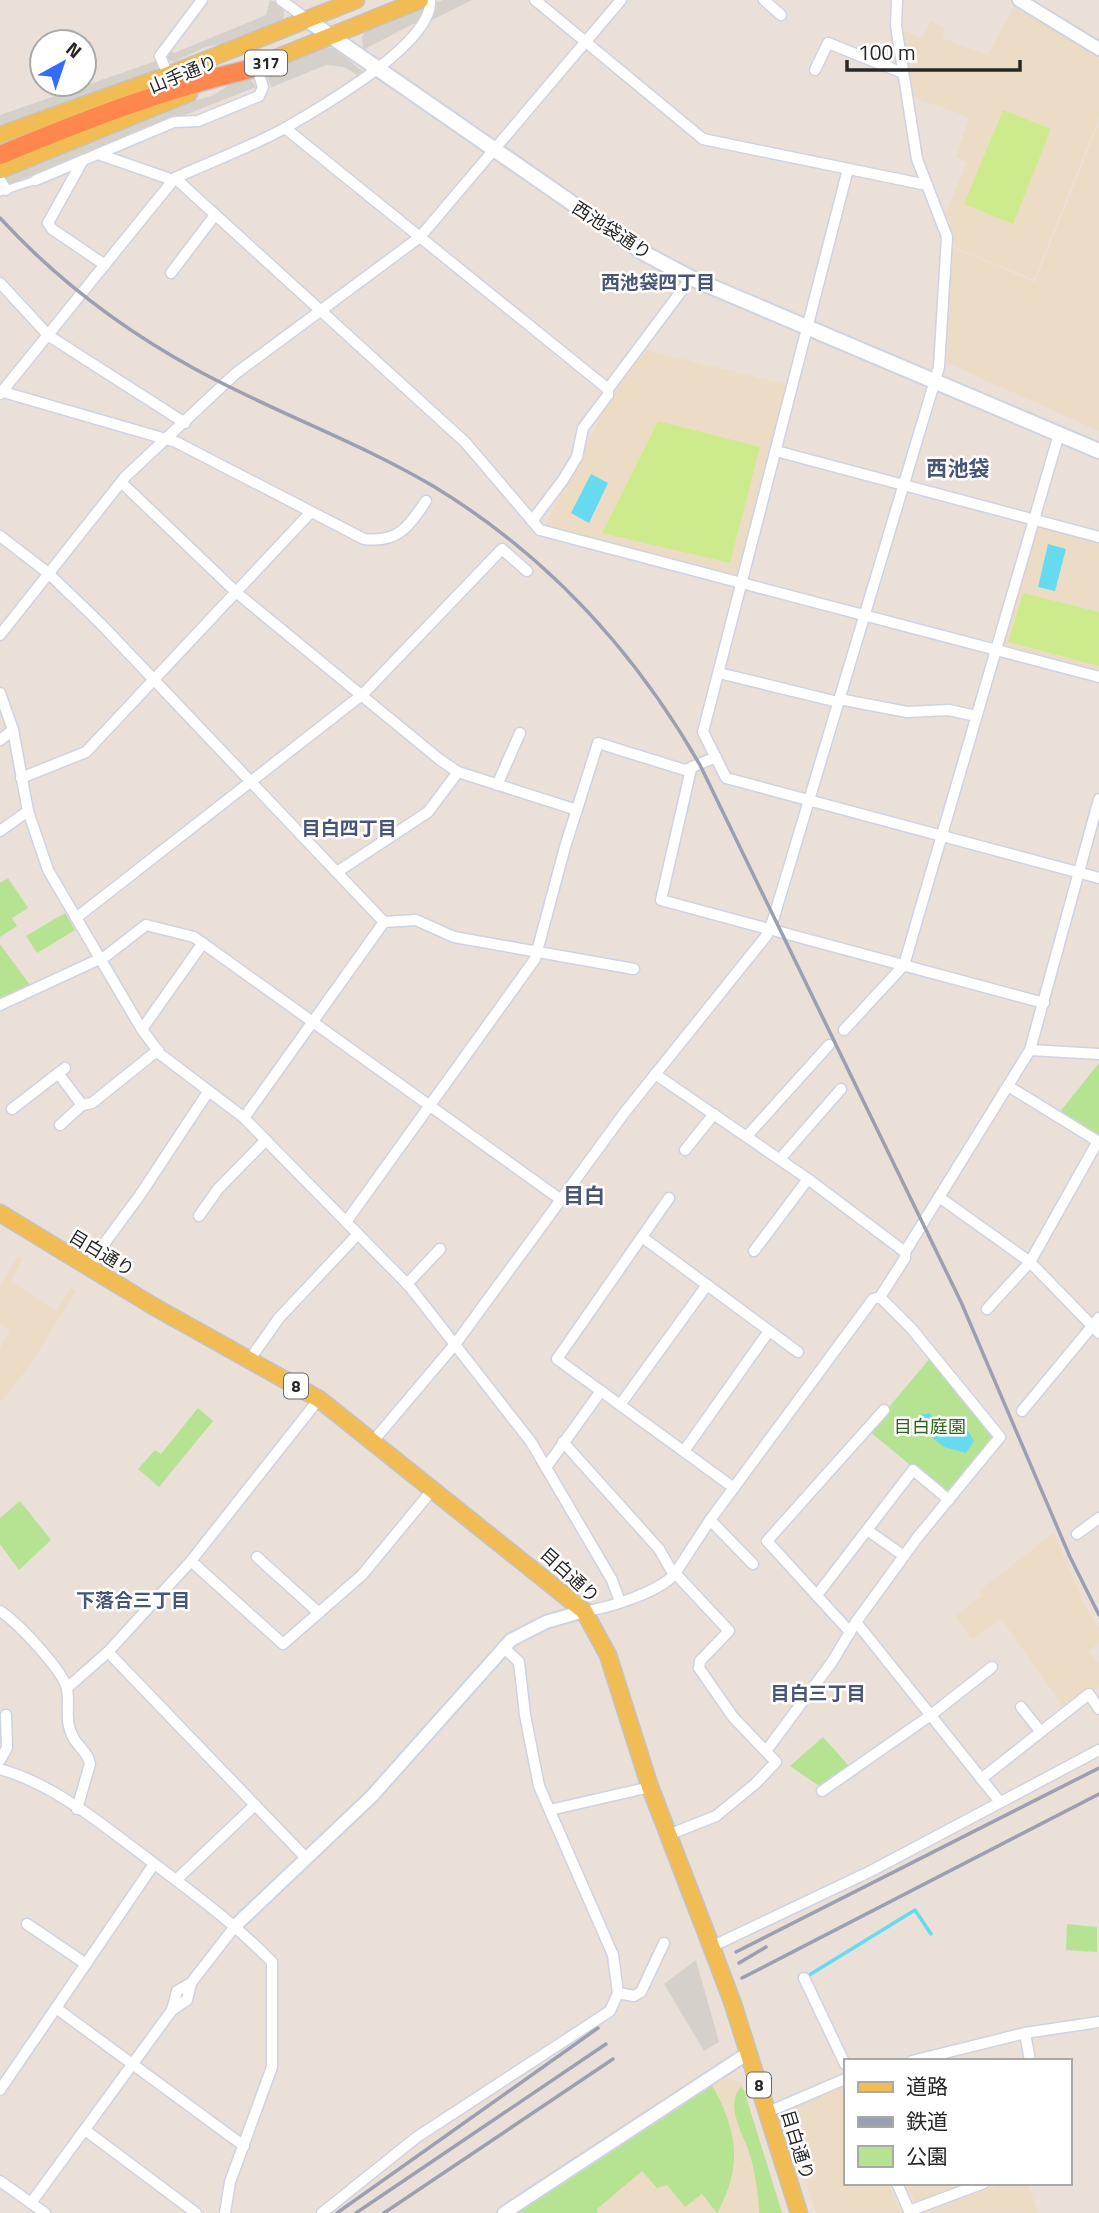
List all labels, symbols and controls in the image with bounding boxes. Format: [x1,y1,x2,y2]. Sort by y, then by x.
north arrow [28,28,98,98]
scale bar [847,28,1020,72]
text: N [60,34,89,65]
text: 100 m [858,36,915,68]
street label: 山手通り [145,48,221,100]
road number: 317 [245,50,287,76]
street label: 西池袋通り [567,194,657,266]
district label: 西池袋四丁目 [601,267,715,296]
district label: 西池袋 [927,452,990,484]
district label: 目白四丁目 [301,813,397,842]
district label: 目白 [563,1179,605,1211]
street label: 目白通り [64,1223,140,1283]
road number: 8 [284,1374,308,1398]
park label: 目白庭園 [894,1413,966,1440]
street label: 目白通り [534,1541,606,1609]
district label: 下落合三丁目 [76,1585,190,1614]
district label: 目白三丁目 [770,1678,866,1707]
legend [844,2059,1071,2185]
text: 道路 [906,2070,948,2102]
road number: 8 [747,2072,771,2098]
text: 鉄道 [906,2105,948,2137]
street label: 目白通り [775,2107,821,2183]
text: 公園 [906,2140,948,2172]

